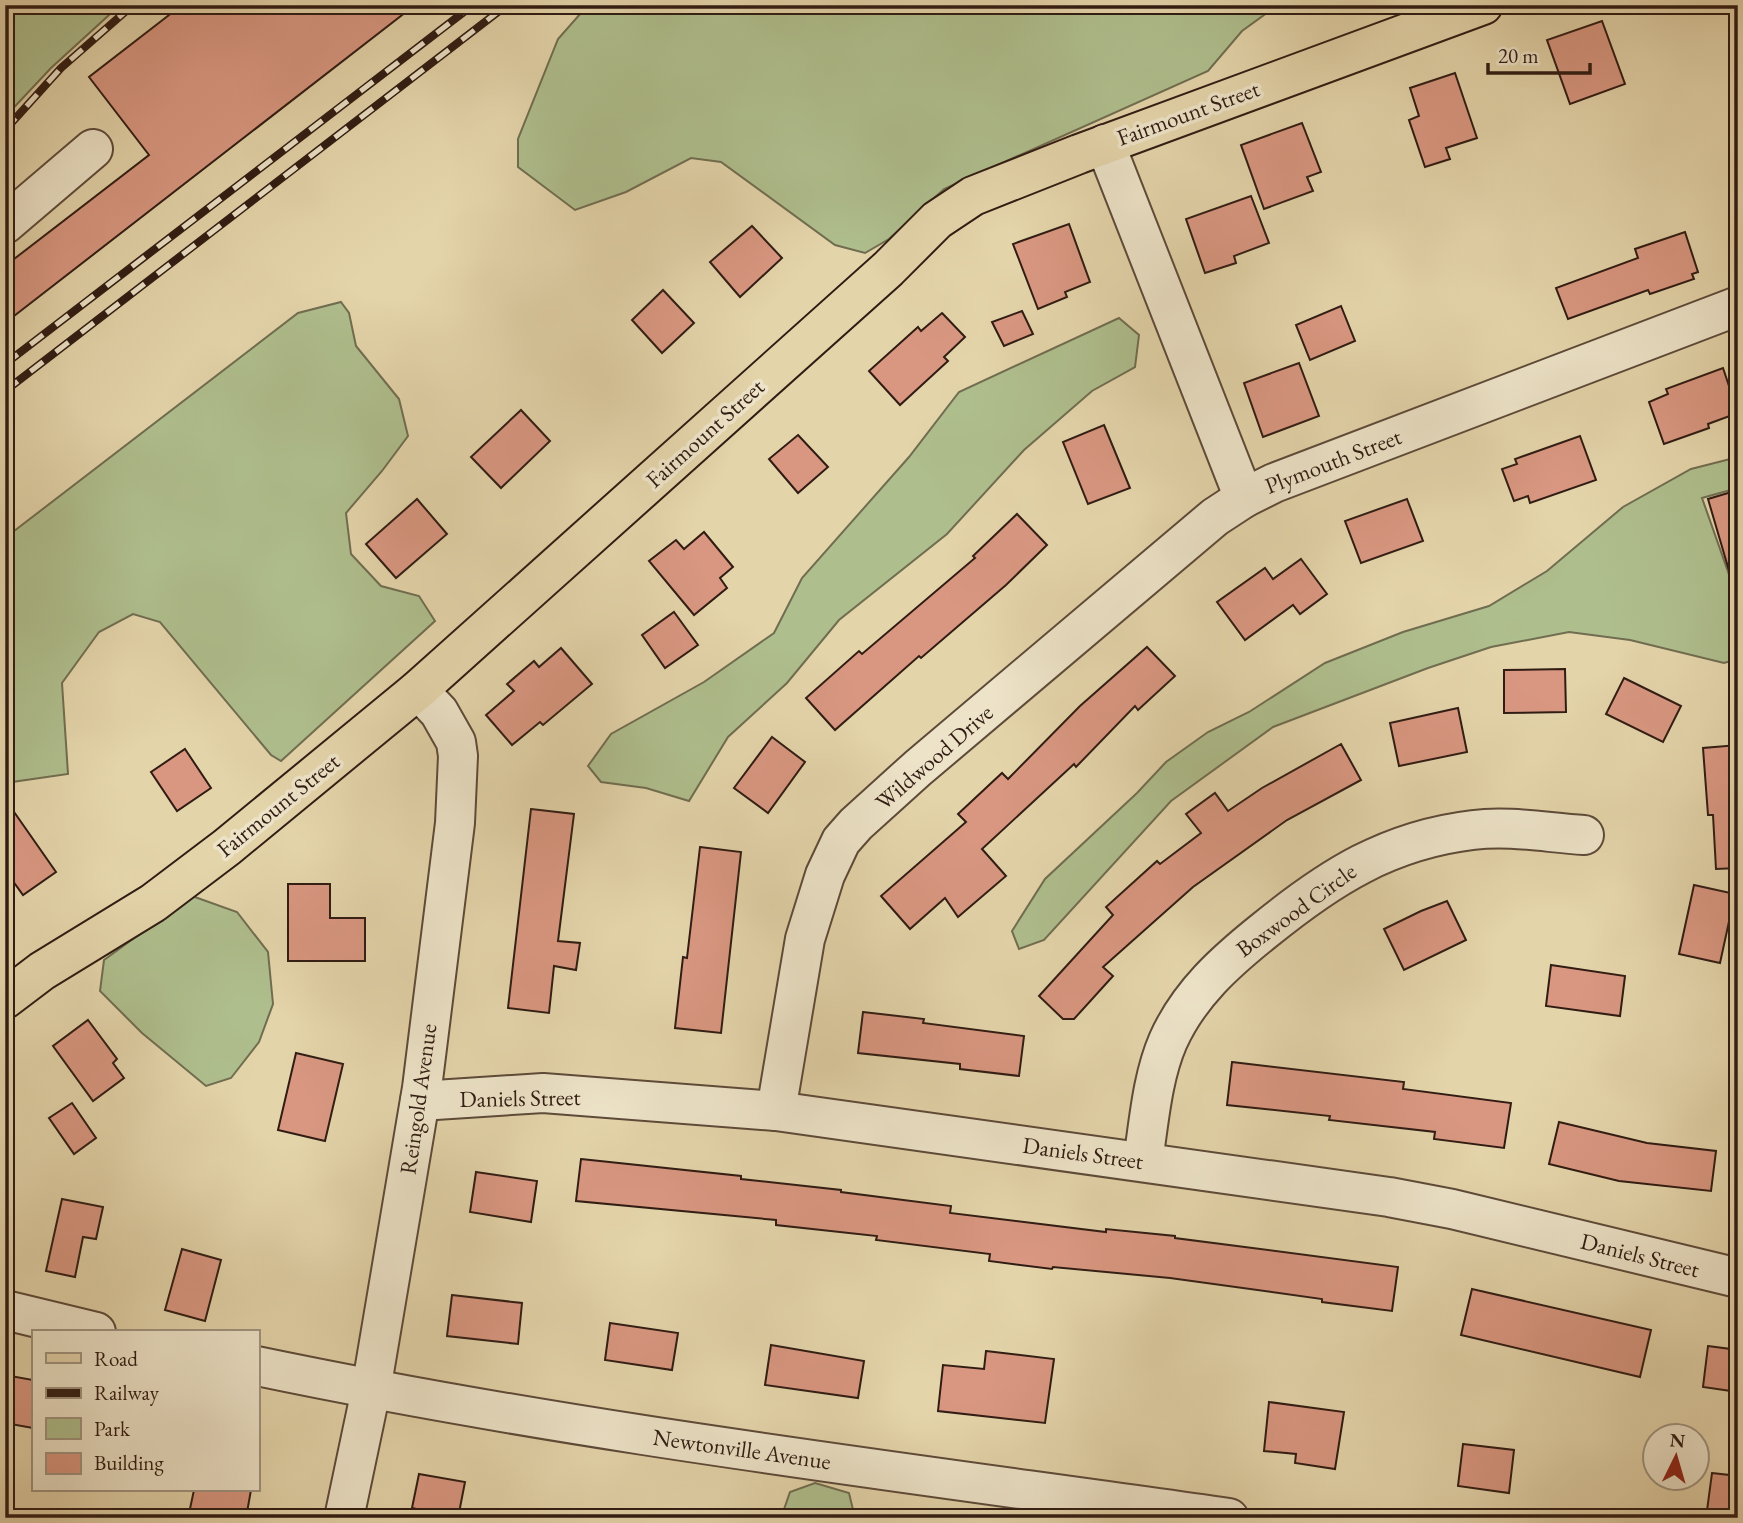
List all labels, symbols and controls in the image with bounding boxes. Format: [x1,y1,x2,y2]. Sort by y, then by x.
scale bar [1488,32,1589,76]
text: 20 m [1498,42,1539,69]
street label: Fairmount Street [1113,73,1264,153]
street label: Fairmount Street [639,371,771,494]
street label: Plymouth Street [1260,421,1406,501]
street label: Wildwood Drive [869,698,999,816]
street label: Fairmount Street [210,746,346,864]
street label: Boxwood Circle [1230,856,1362,964]
street label: Reingold Avenue [393,1022,443,1176]
street label: Daniels Street [459,1082,582,1114]
street label: Daniels Street [1021,1130,1146,1176]
street label: Daniels Street [1577,1226,1703,1284]
legend [32,1330,259,1492]
text: Road [94,1345,138,1372]
text: Railway [94,1379,160,1406]
text: Park [94,1415,131,1442]
street label: Newtonville Avenue [651,1422,833,1476]
north arrow [1642,1422,1712,1492]
text: N [1669,1427,1687,1454]
text: Building [94,1449,164,1476]

